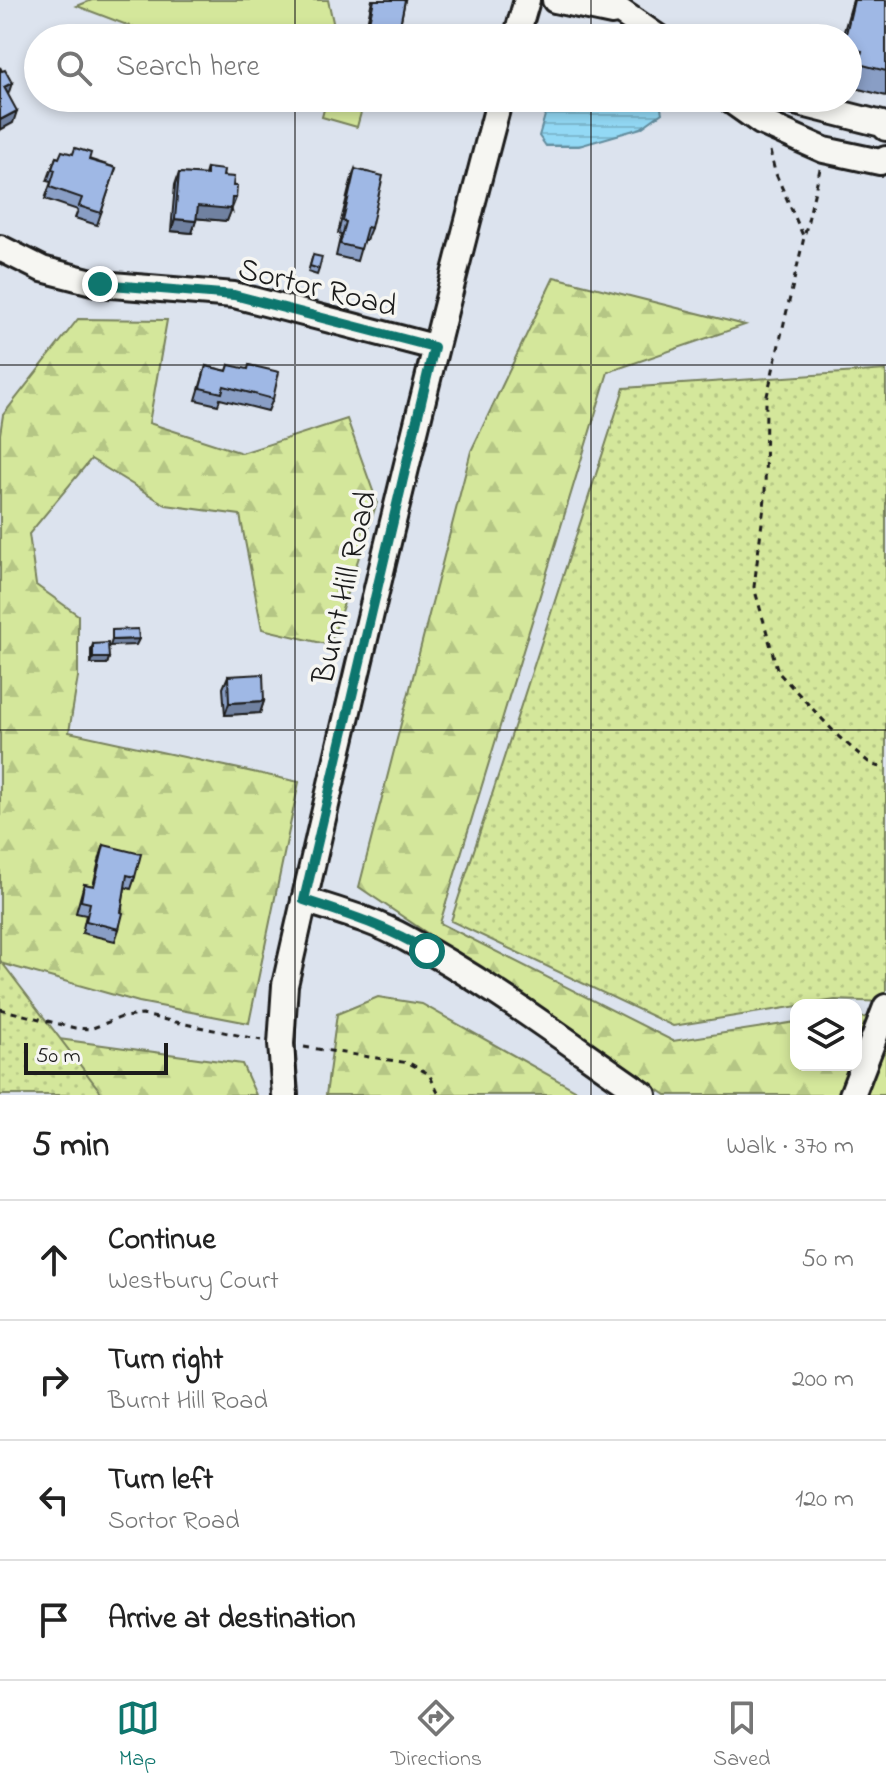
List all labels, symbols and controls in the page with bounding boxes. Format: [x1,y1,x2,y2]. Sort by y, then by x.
search box [24,24,862,112]
icon: search [52,46,96,90]
text: Search here [116,46,260,90]
street label: Sortor Road [233,247,401,332]
route end [82,266,118,302]
street label: Burnt Hill Road [301,487,391,690]
route start [409,933,445,969]
map controls [790,999,862,1071]
button: layers [790,999,862,1071]
scale bar [24,1039,168,1075]
text: 50 m [36,1041,81,1073]
text: 5 min [32,1122,109,1172]
text: Walk · 370 m [726,1128,854,1166]
text: Continue [108,1219,216,1263]
icon: ahead [32,1238,76,1282]
text: 50 m [801,1241,854,1279]
text: Westbury Court [108,1263,279,1301]
text: Turn right [108,1339,223,1383]
icon: right [32,1358,76,1402]
text: 200 m [792,1361,854,1399]
text: Burnt Hill Road [108,1383,268,1421]
text: Turn left [108,1459,213,1503]
icon: left [32,1478,76,1522]
text: 120 m [795,1481,854,1519]
text: Sortor Road [108,1503,240,1541]
icon: arrive [32,1598,76,1642]
text: Arrive at destination [108,1598,356,1642]
tab: Map [116,1696,160,1776]
tab: Directions [391,1696,482,1776]
tab: Saved [713,1696,770,1776]

